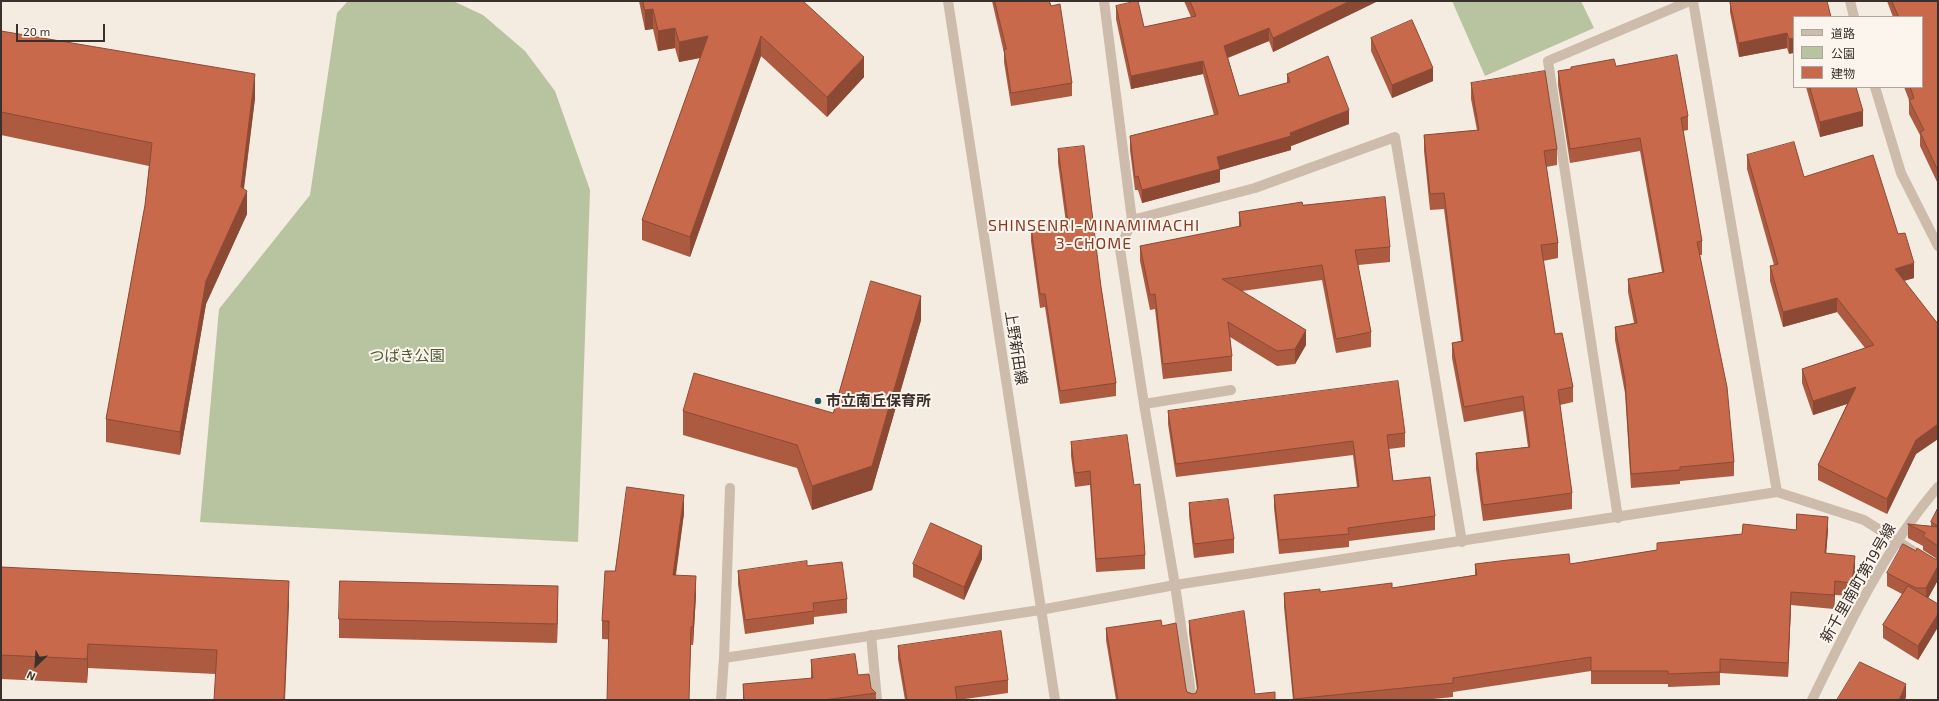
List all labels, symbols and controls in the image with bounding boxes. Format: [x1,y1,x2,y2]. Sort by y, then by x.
scale bar [18,16,107,42]
legend [1793,16,1923,88]
text: 20 m [23,24,50,38]
text: 道路 [1831,26,1855,40]
text: 公園 [1831,46,1855,60]
text: 建物 [1831,66,1855,80]
district label: SHINSENRI-MINAMIMACHI 3-CHOME [988,216,1200,254]
street label: 上野新田線 [1001,310,1031,386]
park label: つばき公園 [370,347,444,365]
place label: 市立南丘保育所 [826,392,931,410]
marker: 市立南丘保育所 [813,396,823,406]
street label: 新千里南町第19号線 [1817,520,1899,646]
north arrow [16,645,56,685]
text: N [24,669,37,684]

